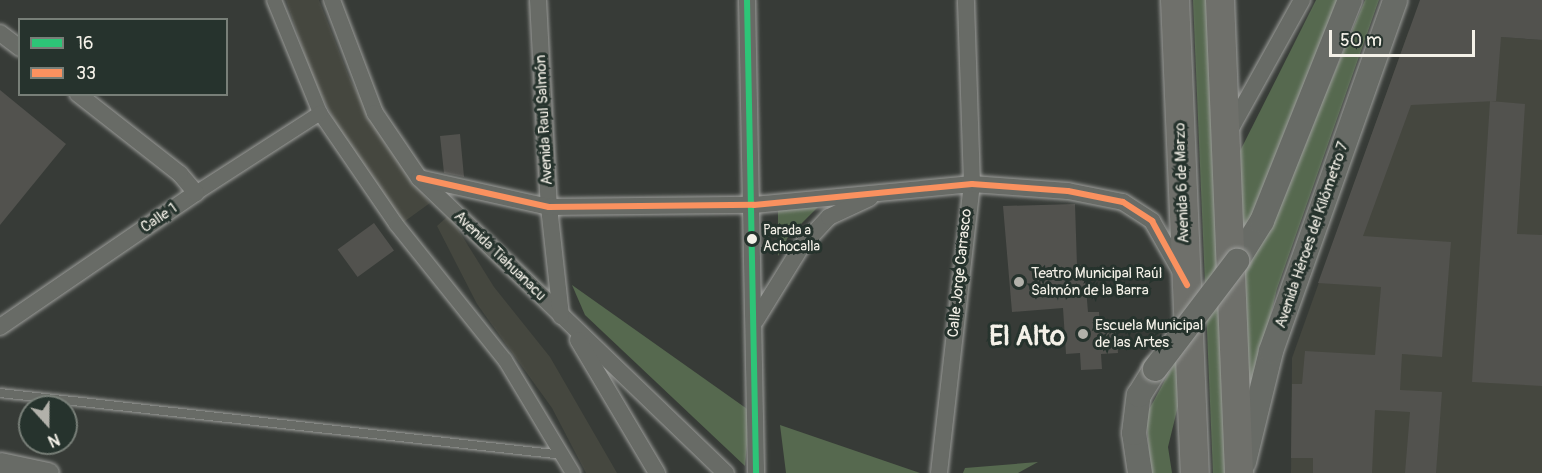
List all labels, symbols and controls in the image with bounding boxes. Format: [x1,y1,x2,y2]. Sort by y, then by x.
legend [18,18,228,96]
scale bar [1332,18,1478,56]
text: 50 m [1340,29,1382,52]
text: 16 [76,32,94,55]
street label: Avenida Raul Salmón [532,54,556,186]
text: 33 [76,62,96,85]
street label: Avenida 6 de Marzo [1171,122,1193,244]
street label: Avenida Héroes del Kilómetro 7 [1272,140,1352,330]
street label: Calle 1 [137,199,181,237]
street label: Avenida Tiahuanacu [450,207,550,305]
street label: Calle Jorge Carrasco [944,208,976,338]
place label: Parada a Achocalla [763,223,820,256]
marker: Parada a Achocalla [746,233,758,245]
place label: Teatro Municipal Raúl Salmón de la Barra [1031,264,1162,299]
marker: Teatro Municipal Raúl Salmón de la Barra [1012,275,1026,289]
place label: Escuela Municipal de las Artes [1095,316,1203,351]
district label: El Alto [989,321,1065,353]
marker: Escuela Municipal de las Artes [1076,327,1090,341]
north arrow [18,395,78,455]
text: N [45,429,62,451]

